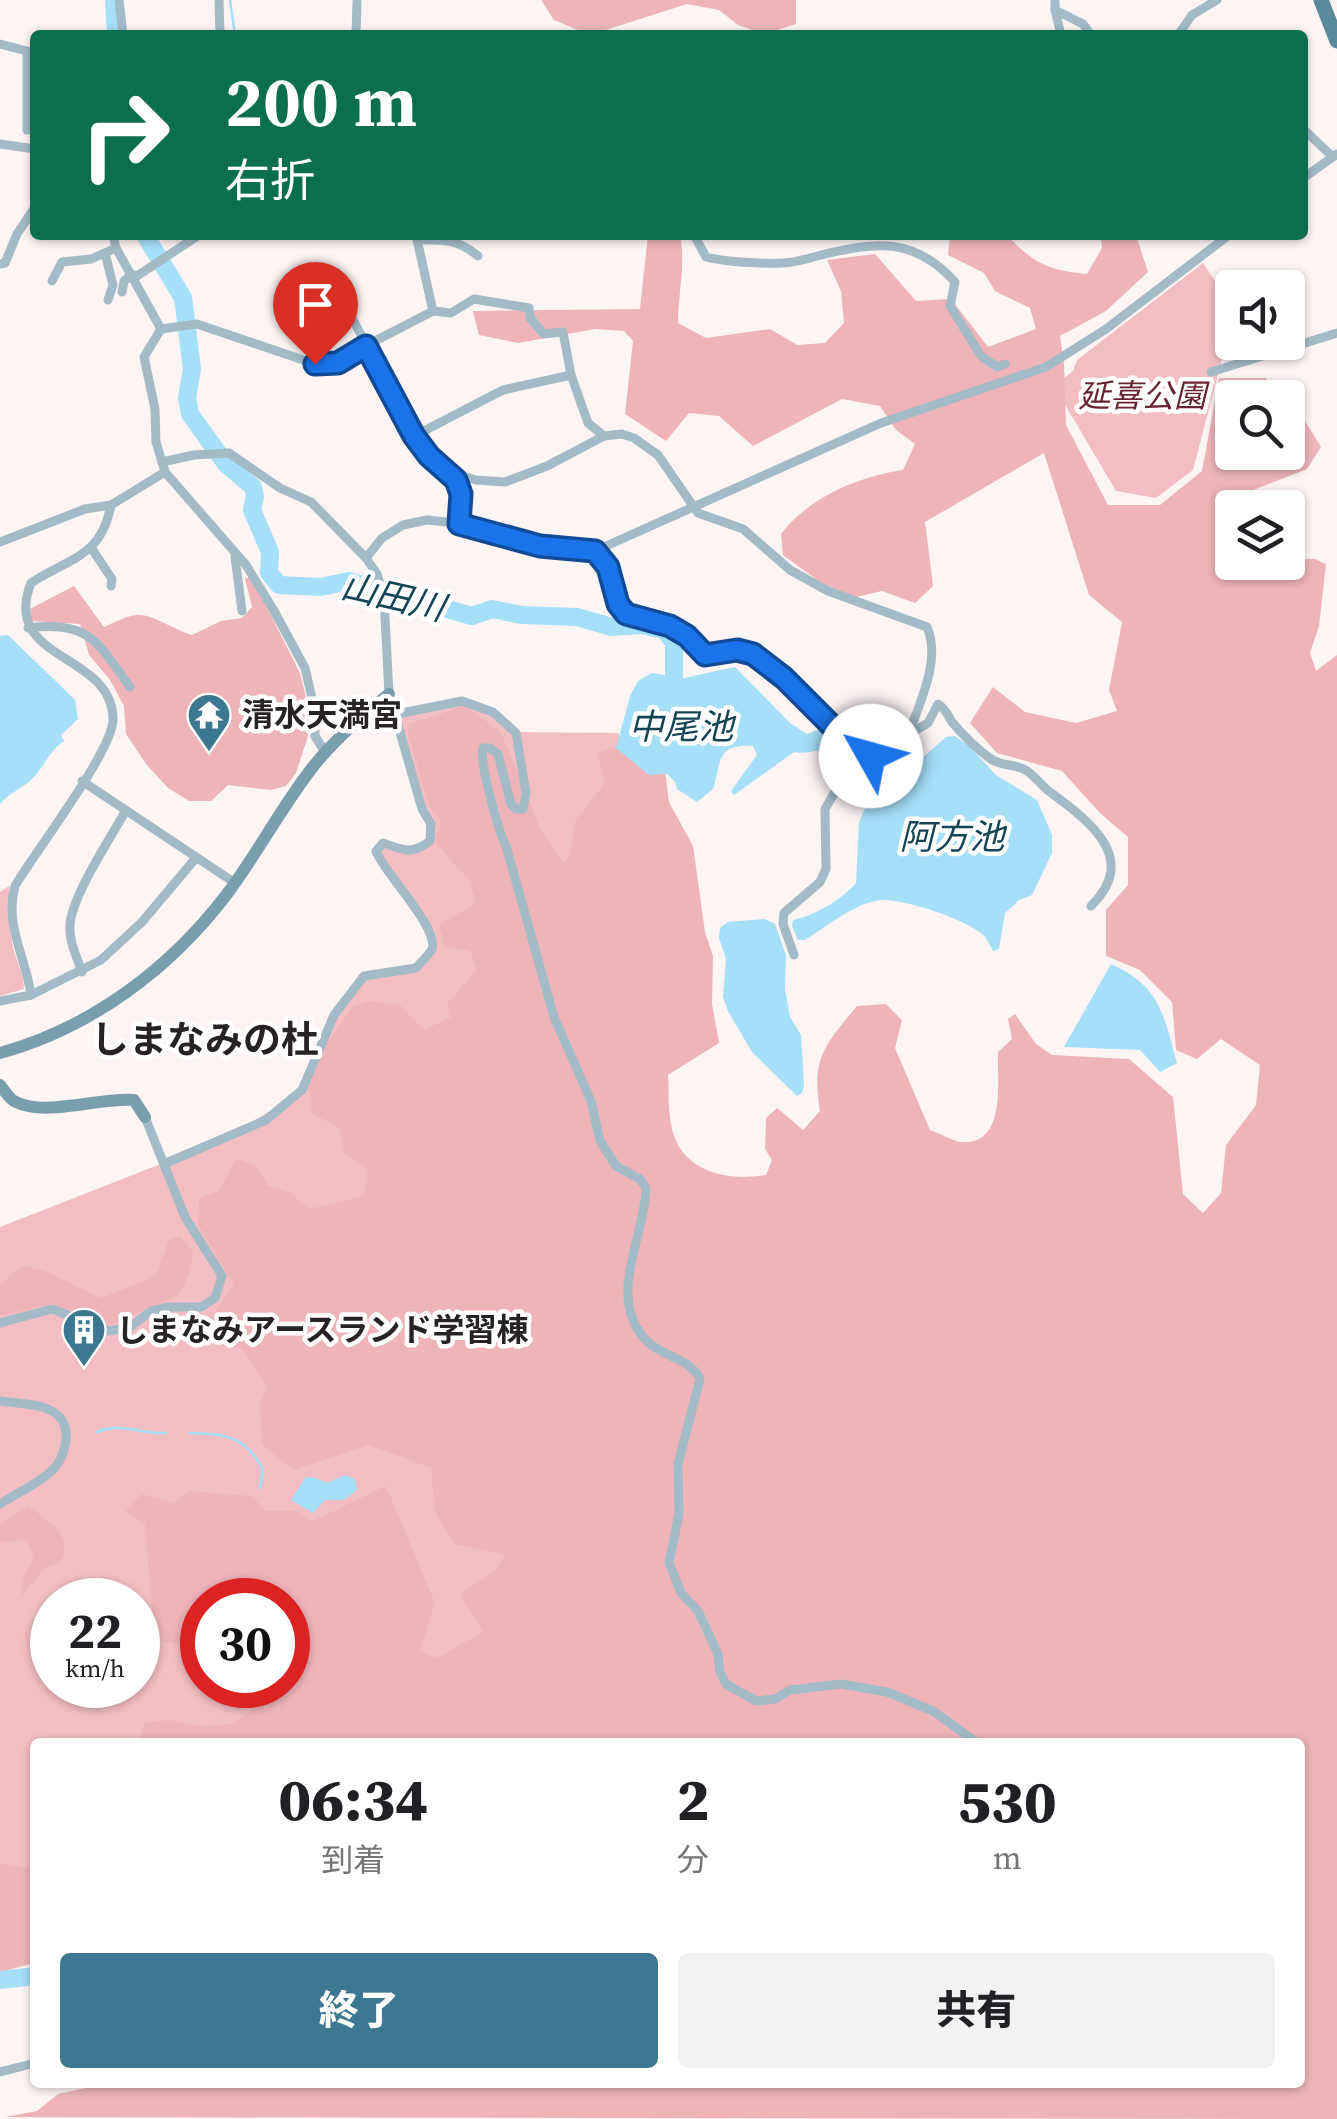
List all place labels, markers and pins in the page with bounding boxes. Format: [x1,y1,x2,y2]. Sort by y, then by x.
pin [273,262,358,365]
temple icon: 清水天満宮 [186,692,232,753]
place label: 清水天満宮 [242,693,402,737]
building icon: しまなみアースランド学習棟 [61,1307,107,1368]
place label: しまなみアースランド学習棟 [116,1308,528,1352]

